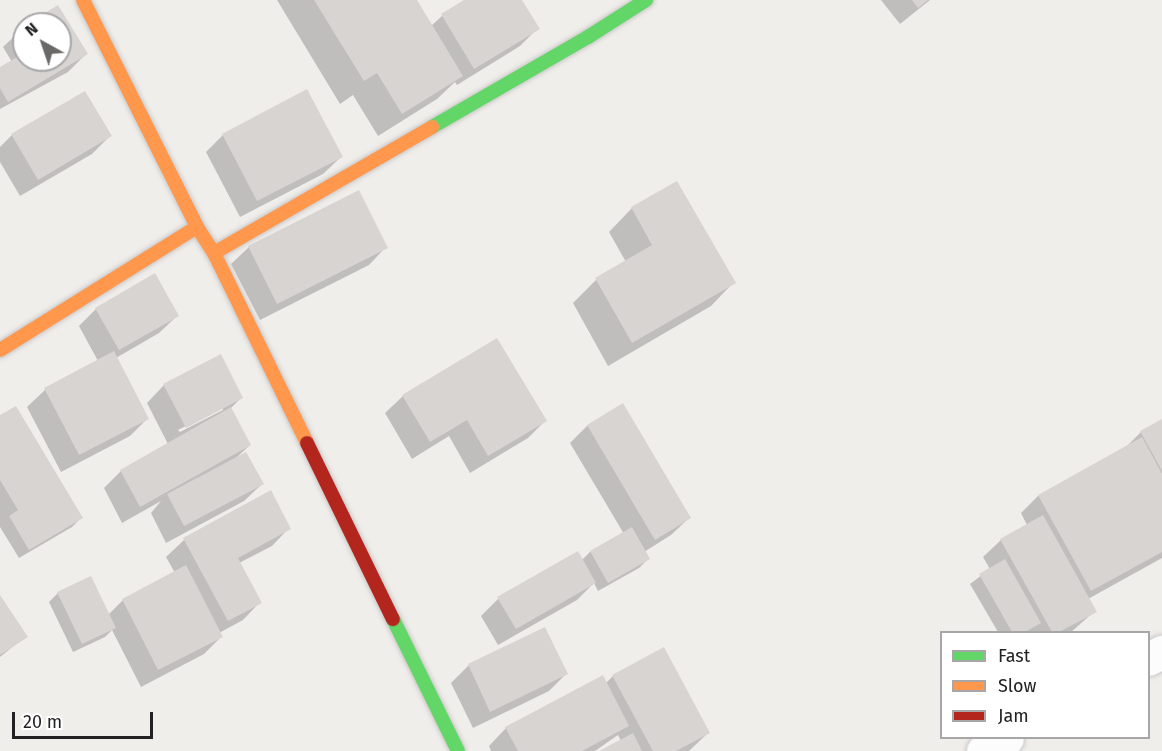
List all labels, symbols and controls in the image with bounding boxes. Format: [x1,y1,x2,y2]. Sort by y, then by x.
north arrow [12,12,72,72]
text: N [21,19,42,40]
legend [940,631,1150,739]
text: Fast [998,645,1030,667]
text: Slow [998,675,1036,697]
scale bar [15,700,156,738]
text: Jam [998,705,1029,727]
text: 20 m [23,711,62,733]

